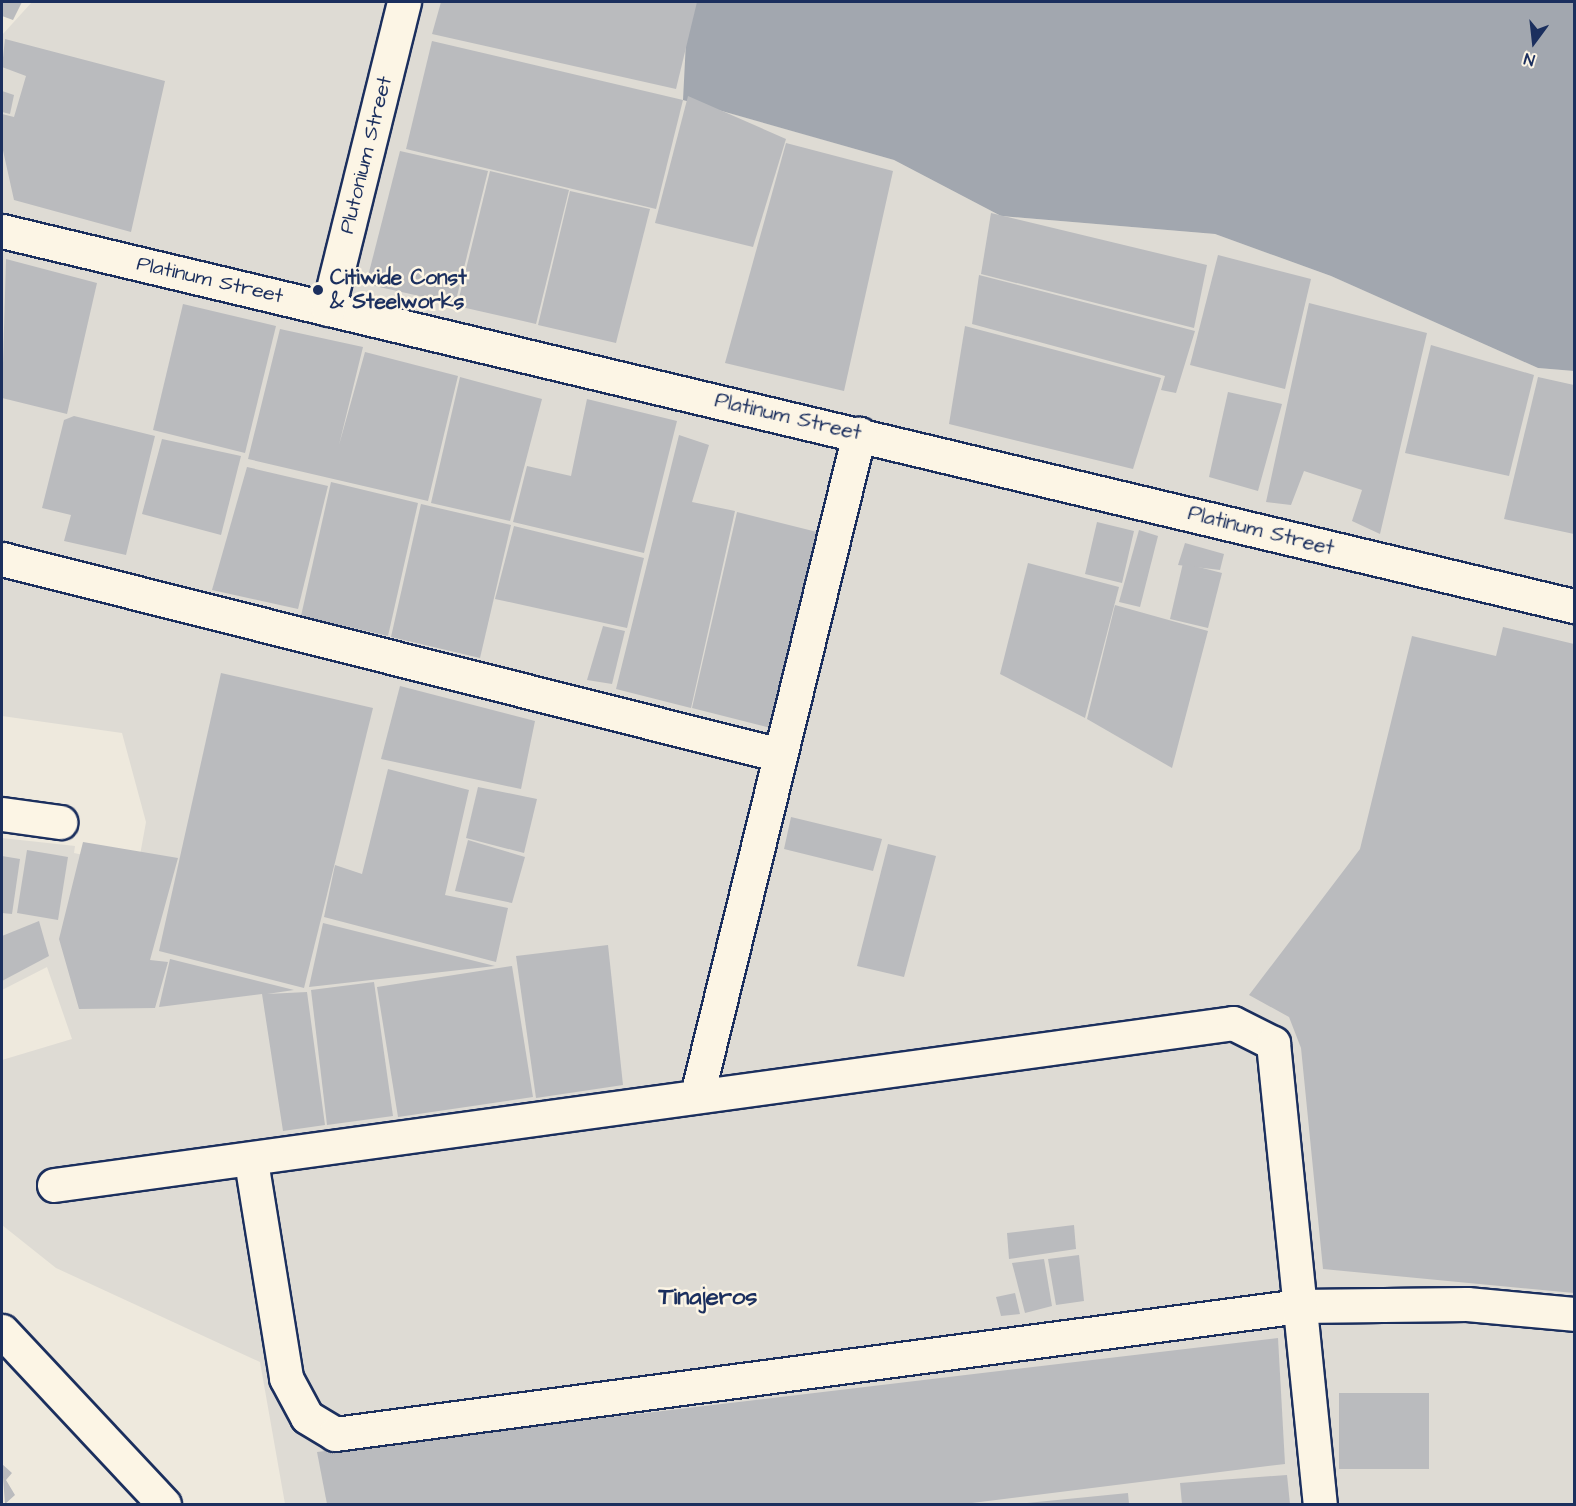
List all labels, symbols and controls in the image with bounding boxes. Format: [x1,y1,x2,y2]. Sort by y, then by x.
north arrow [1504,12,1564,72]
text: N [1522,47,1537,71]
street label: Plutonium Street [334,74,398,236]
street label: Platinum Street [134,251,286,309]
place label: Citiwide Const & Steelworks [330,265,467,315]
marker: Citiwide Const & Steelworks [311,283,325,297]
street label: Platinum Street [712,388,864,446]
street label: Platinum Street [1185,501,1337,561]
district label: Tinajeros [659,1284,757,1312]

